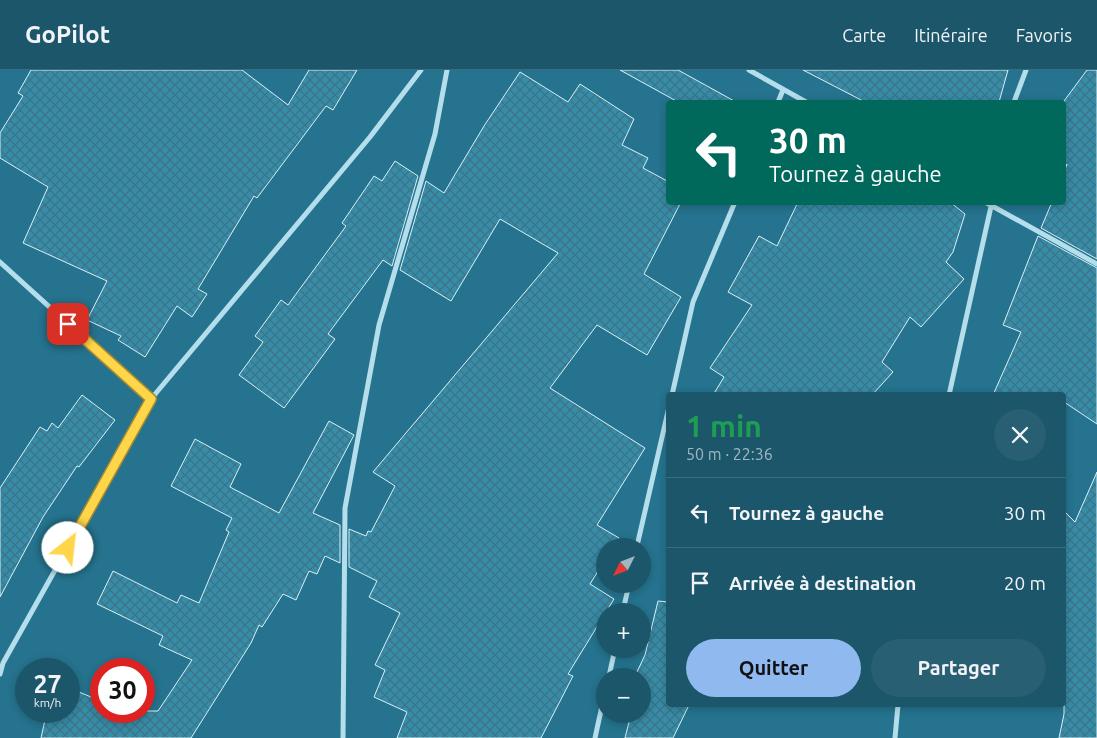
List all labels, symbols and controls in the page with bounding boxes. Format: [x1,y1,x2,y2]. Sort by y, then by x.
text: GoPilot [25,21,110,48]
text: Carte [842,25,886,45]
text: Itinéraire [914,25,988,45]
text: Favoris [1016,25,1072,45]
icon: left [686,120,751,185]
text: 30 m [769,120,847,160]
text: Tournez à gauche [769,161,942,186]
pin [47,303,89,345]
icon: arrive [54,310,82,338]
text: 1 min [686,409,762,443]
button: close [994,409,1046,461]
text: 50 m · 22:36 [686,445,773,463]
icon: left [686,499,714,527]
text: Tournez à gauche [729,502,884,524]
text: 30 m [1004,502,1046,524]
position arrow [41,521,93,573]
north arrow [596,538,651,592]
map controls [596,538,651,723]
icon: arrive [686,569,714,597]
text: Arrivée à destination [729,572,916,594]
text: 20 m [1004,572,1046,594]
button: + [596,603,651,658]
button: Quitter [686,639,861,697]
button: Partager [871,639,1046,697]
speed limit sign: 30 [90,658,155,723]
button: − [596,668,651,723]
text: 27 [33,670,62,698]
text: km/h [34,696,61,709]

